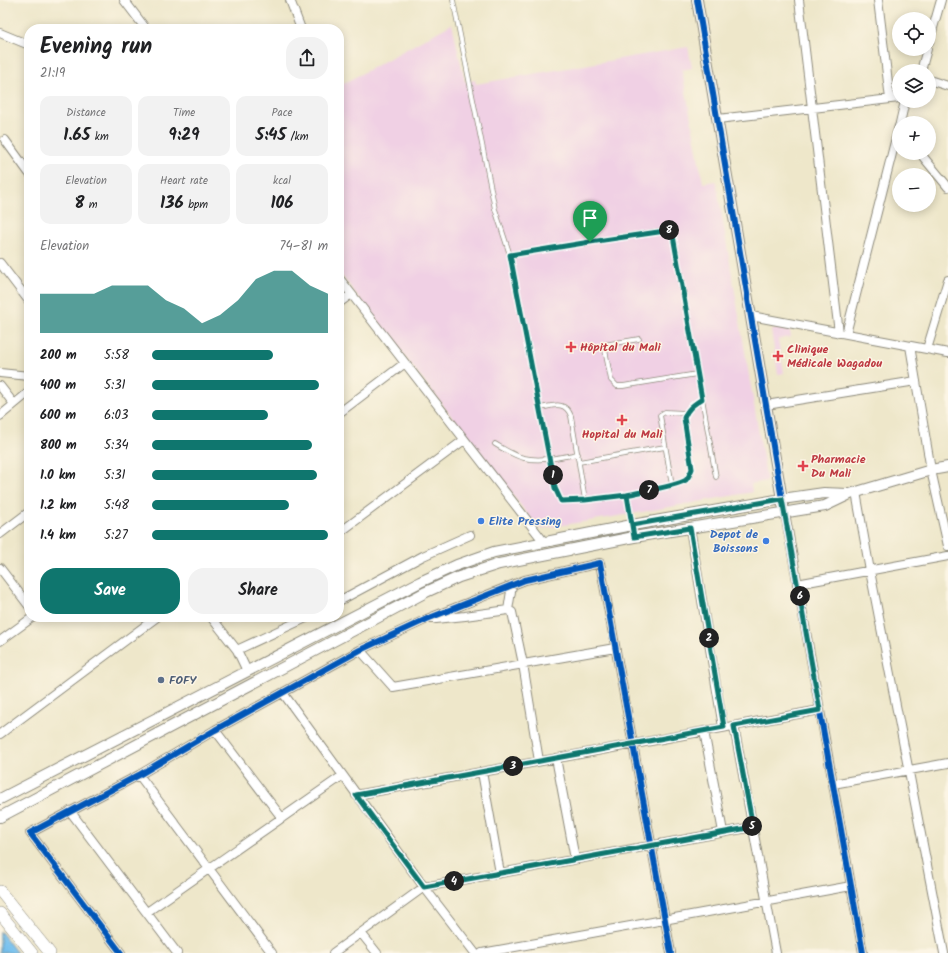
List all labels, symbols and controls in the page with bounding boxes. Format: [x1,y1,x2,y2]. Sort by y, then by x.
map controls [892,12,936,212]
button: locate [892,12,936,56]
text: Evening run [40,30,152,65]
button: share [286,37,328,79]
text: 21:19 [40,63,65,84]
button: layers [892,64,936,108]
text: Distance [66,104,106,122]
text: Time [173,104,195,122]
text: Pace [272,104,292,122]
button: + [892,116,936,160]
text: 1.65 [63,122,90,149]
text: 9:29 [168,122,200,149]
text: 5:45 [256,122,286,149]
text: km [90,128,109,146]
text: /km [286,128,308,146]
button: − [892,168,936,212]
text: Elevation [65,172,107,190]
text: Heart rate [160,172,208,190]
text: kcal [273,172,291,190]
text: 8 [74,190,84,217]
text: 136 [160,190,184,217]
text: 106 [270,190,294,217]
text: m [84,196,98,214]
text: bpm [184,196,208,214]
pin [573,201,607,242]
icon: arrive [579,207,601,229]
pin: 8 [659,220,679,240]
text: 8 [666,221,672,239]
text: Elevation [40,236,89,257]
text: 74–81 m [279,236,328,257]
place label: Hôpital du Mali [580,338,661,357]
place label: Clinique Médicale Wagadou [787,340,882,373]
marker: Hôpital du Mali [565,341,577,353]
text: 200 m [40,345,77,366]
text: 5:58 [104,345,129,366]
marker: Clinique Médicale Wagadou [772,350,784,362]
text: 400 m [40,375,76,396]
text: 5:31 [104,375,126,396]
text: 600 m [40,405,76,426]
text: 6:03 [104,405,128,426]
marker: Hopital du Mali [616,414,628,426]
place label: Hopital du Mali [582,425,663,444]
text: 800 m [40,435,77,456]
text: 5:34 [104,435,129,456]
place label: Pharmacie Du Mali [811,450,866,483]
marker: Pharmacie Du Mali [798,461,808,471]
text: 1.0 km [40,465,76,486]
text: 5:31 [104,465,126,486]
pin: 1 [543,465,563,485]
text: 1 [551,466,555,484]
pin: 7 [639,480,659,500]
text: 7 [646,481,652,499]
text: 1.2 km [40,495,77,516]
text: 5:48 [104,495,129,516]
place label: Elite Pressing [489,512,562,531]
marker: Elite Pressing [476,516,486,526]
text: 1.4 km [40,525,76,546]
text: 5:27 [104,525,128,546]
place label: Depot de Boissons [710,525,758,558]
marker: Depot de Boissons [761,536,771,546]
button: Save [40,568,180,614]
button: Share [188,568,328,614]
pin: 6 [790,586,810,606]
text: 6 [797,587,803,605]
pin: 2 [699,628,719,648]
text: 2 [706,629,712,647]
place label: FOFY [169,671,197,690]
marker: FOFY [156,675,166,685]
pin: 3 [503,756,523,776]
text: 3 [510,757,516,775]
pin: 5 [742,816,762,836]
text: 5 [749,817,755,835]
pin: 4 [444,871,464,891]
text: 4 [451,872,457,890]

